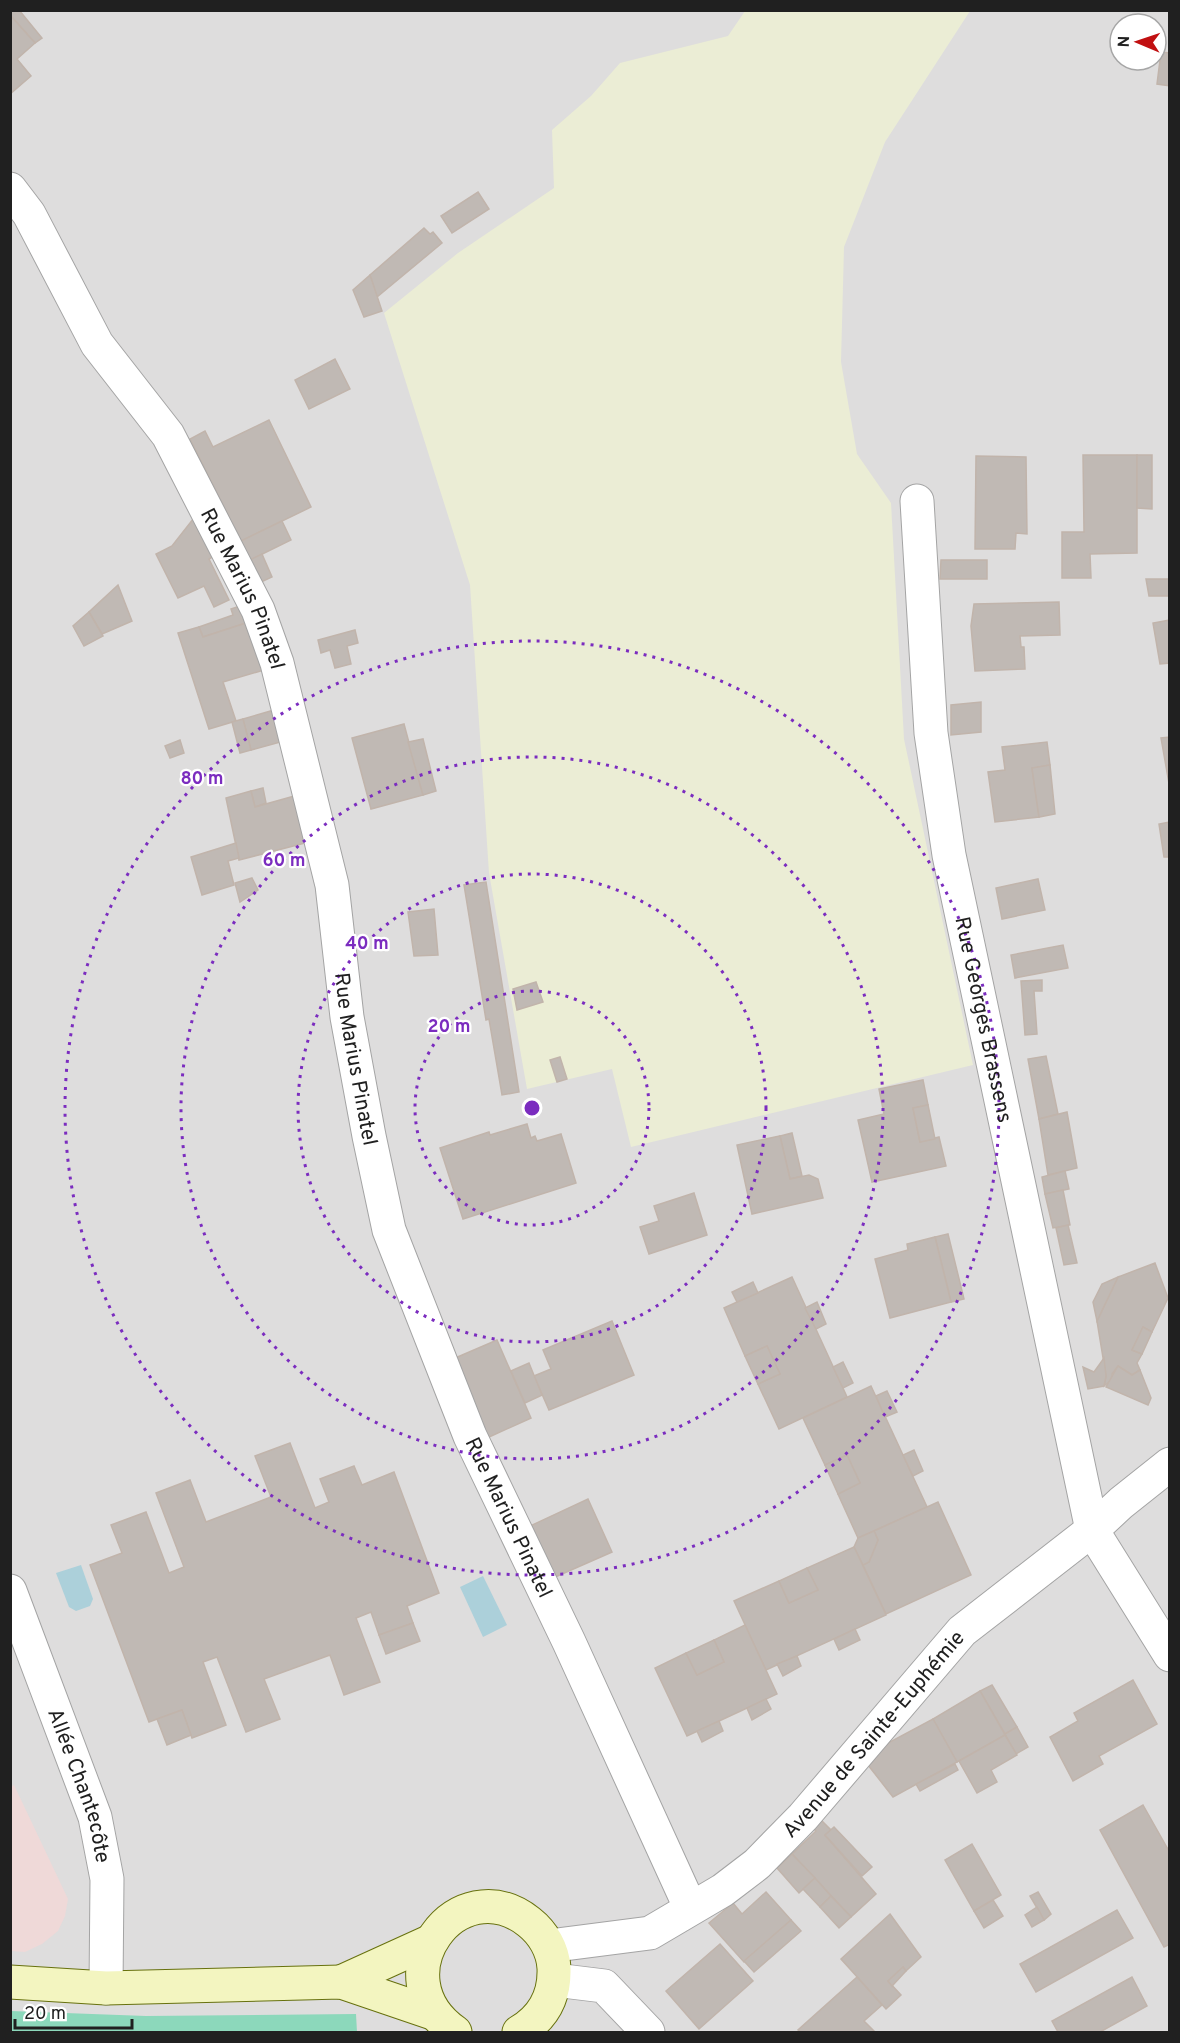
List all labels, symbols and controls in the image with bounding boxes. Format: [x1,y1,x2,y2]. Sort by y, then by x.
north arrow [1108,12,1168,72]
text: N [1115,35,1135,48]
street label: Rue Marius Pinatel [193,504,290,672]
text: 80 m [180,768,224,791]
text: 60 m [262,850,306,873]
street label: Rue Georges Brassens [947,914,1017,1125]
text: 40 m [345,933,389,956]
street label: Rue Marius Pinatel [327,971,383,1148]
text: 20 m [427,1016,471,1039]
centre of rings [522,1098,542,1118]
street label: Rue Marius Pinatel [458,1433,558,1603]
street label: Avenue de Sainte-Euphémie [778,1626,971,1845]
street label: Allée Chantecôte [40,1705,116,1865]
scale bar [15,1992,132,2030]
text: 20 m [24,2003,66,2026]

